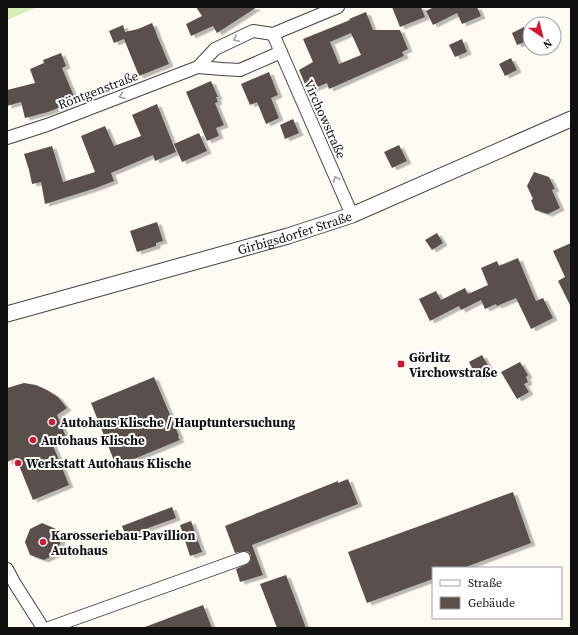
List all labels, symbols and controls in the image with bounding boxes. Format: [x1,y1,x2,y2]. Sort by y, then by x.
north arrow [522,16,562,56]
one-way arrow [233,34,241,42]
text: N [540,35,555,52]
street label: Röntgenstraße [55,67,141,113]
street label: Virchowstraße [300,77,350,161]
one-way arrow [118,92,125,100]
one-way arrow [333,175,341,183]
street label: Girbigsdorfer Straße [236,207,354,258]
place label: Görlitz Virchowstraße [409,349,497,381]
marker: Görlitz Virchowstraße [396,359,406,369]
place label: Autohaus Klische / Hauptuntersuchung [60,414,295,431]
marker: Autohaus Klische / Hauptuntersuchung [47,417,57,427]
place label: Autohaus Klische [41,432,145,449]
marker: Autohaus Klische [28,435,38,445]
place label: Werkstatt Autohaus Klische [26,455,191,472]
marker: Werkstatt Autohaus Klische [13,458,23,468]
place label: Karosseriebau-Pavillion Autohaus [51,527,195,559]
marker: Karosseriebau-Pavillion Autohaus [38,537,48,547]
legend [432,567,562,619]
text: Straße [468,575,502,591]
text: Gebäude [468,595,515,611]

